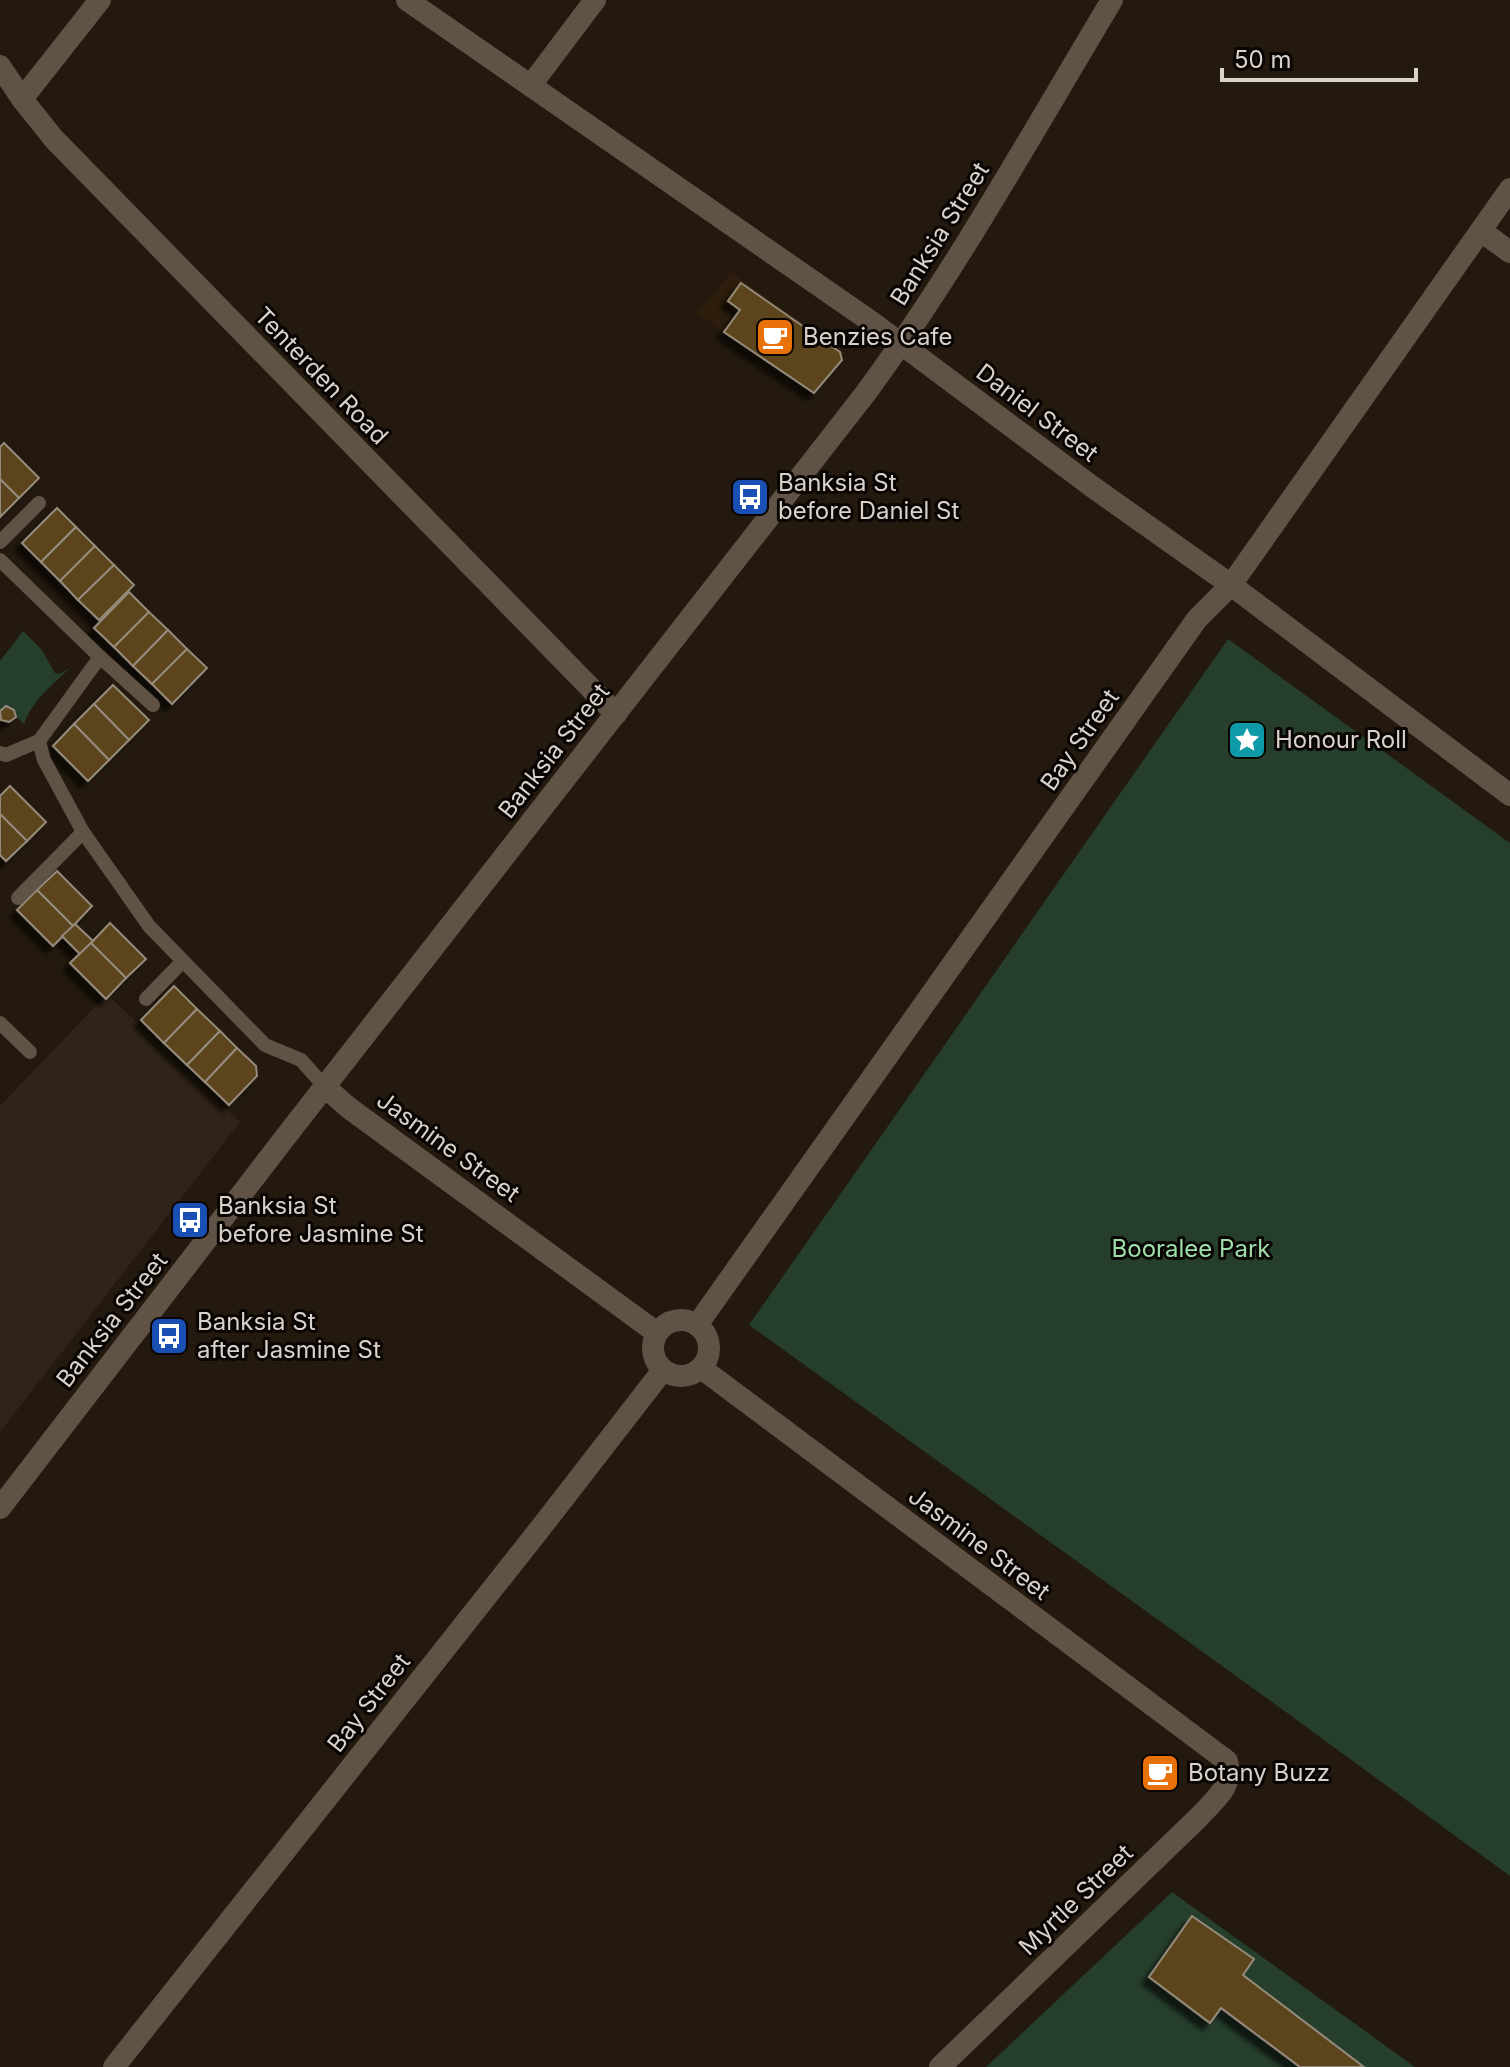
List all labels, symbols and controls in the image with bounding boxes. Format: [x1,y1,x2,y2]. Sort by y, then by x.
scale bar [1222,32,1416,82]
text: 50 m [1234,45,1292,74]
street label: Banksia Street [884,157,995,311]
street label: Tenterden Road [249,301,394,450]
cafe icon: Benzies Cafe [754,316,796,358]
place label: Benzies Cafe [803,322,953,351]
street label: Daniel Street [971,357,1104,468]
place label: Banksia St before Daniel St [778,468,959,525]
bus stop icon: Banksia St before Daniel St [729,476,771,518]
street label: Banksia Street [492,677,615,824]
street label: Bay Street [1034,683,1125,796]
place icon: Honour Roll [1226,719,1268,761]
place label: Honour Roll [1275,725,1407,754]
street label: Jasmine Street [371,1085,525,1208]
place label: Banksia St before Jasmine St [218,1191,424,1248]
bus stop icon: Banksia St before Jasmine St [169,1199,211,1241]
park label: Booralee Park [1112,1234,1270,1263]
street label: Banksia Street [50,1246,173,1393]
place label: Banksia St after Jasmine St [197,1307,381,1364]
bus stop icon: Banksia St after Jasmine St [148,1315,190,1357]
street label: Jasmine Street [903,1481,1056,1606]
street label: Bay Street [321,1648,416,1758]
cafe icon: Botany Buzz [1139,1752,1181,1794]
place label: Botany Buzz [1188,1758,1330,1787]
street label: Myrtle Street [1013,1838,1139,1961]

